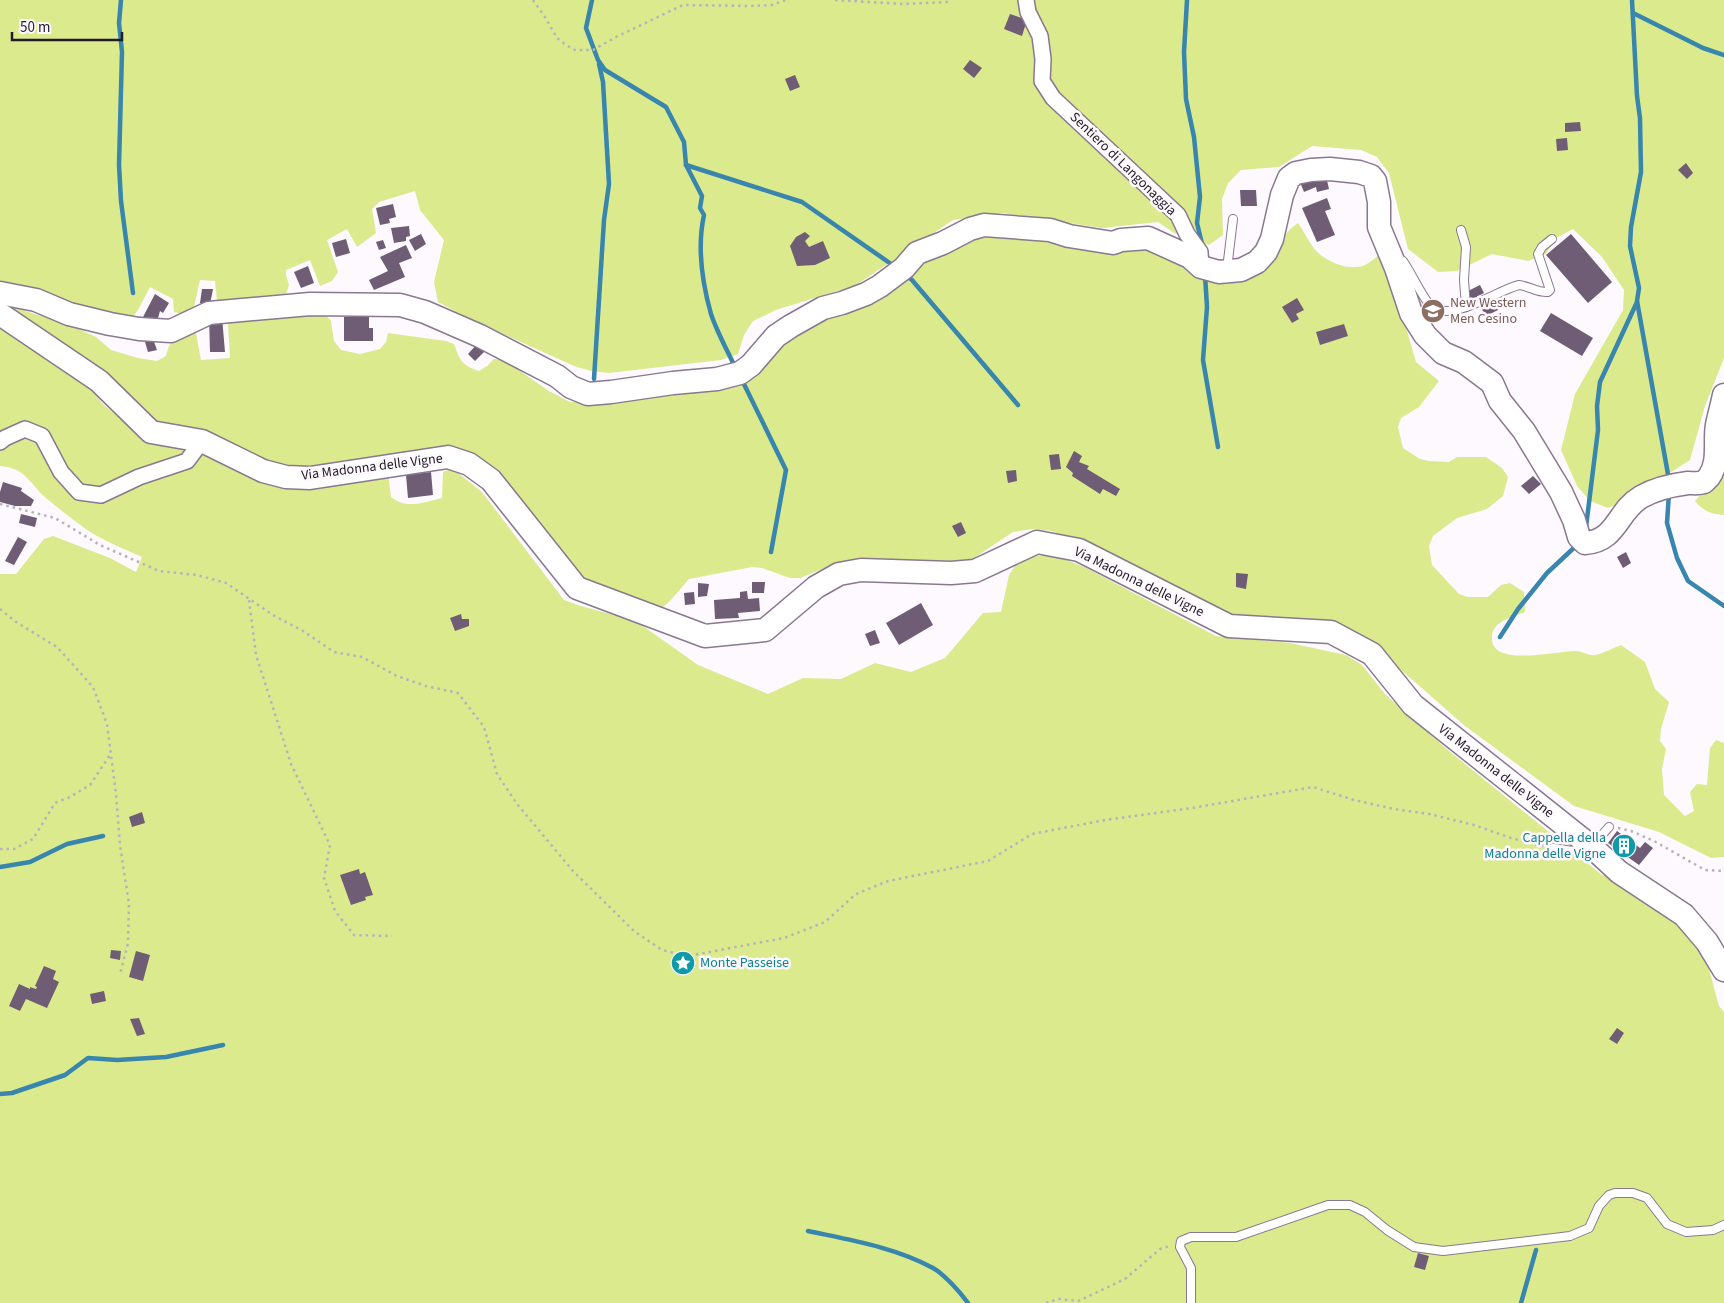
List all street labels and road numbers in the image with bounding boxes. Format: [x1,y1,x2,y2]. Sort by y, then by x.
street label: Sentiero di Langonaggia [1065,108,1181,220]
street label: Via Madonna delle Vigne [300,448,444,486]
street label: Via Madonna delle Vigne [1071,542,1207,622]
street label: Via Madonna delle Vigne [1434,719,1558,823]

